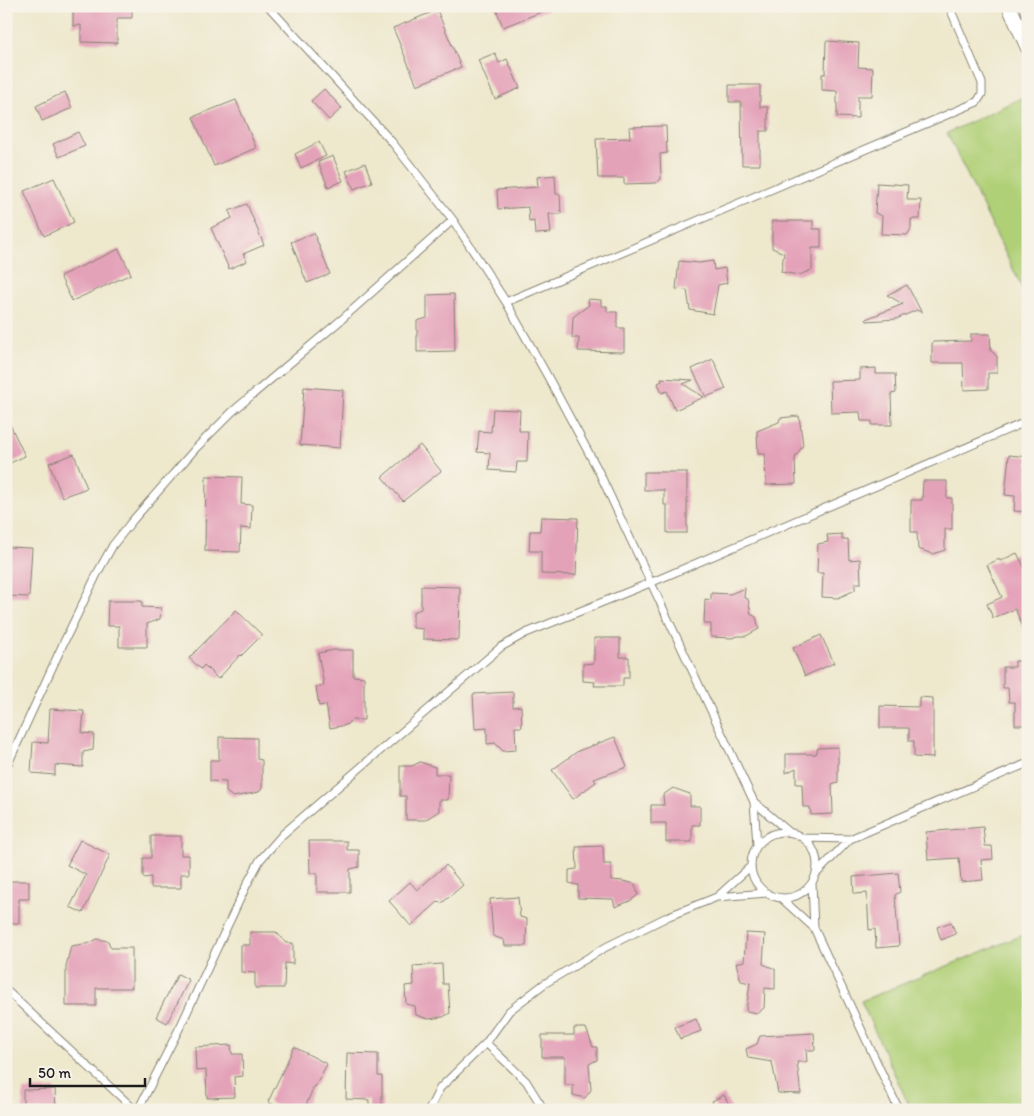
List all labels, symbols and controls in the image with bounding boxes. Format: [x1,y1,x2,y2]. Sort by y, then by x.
scale bar [30,1056,145,1088]
text: 50 m [38,1064,71,1082]

